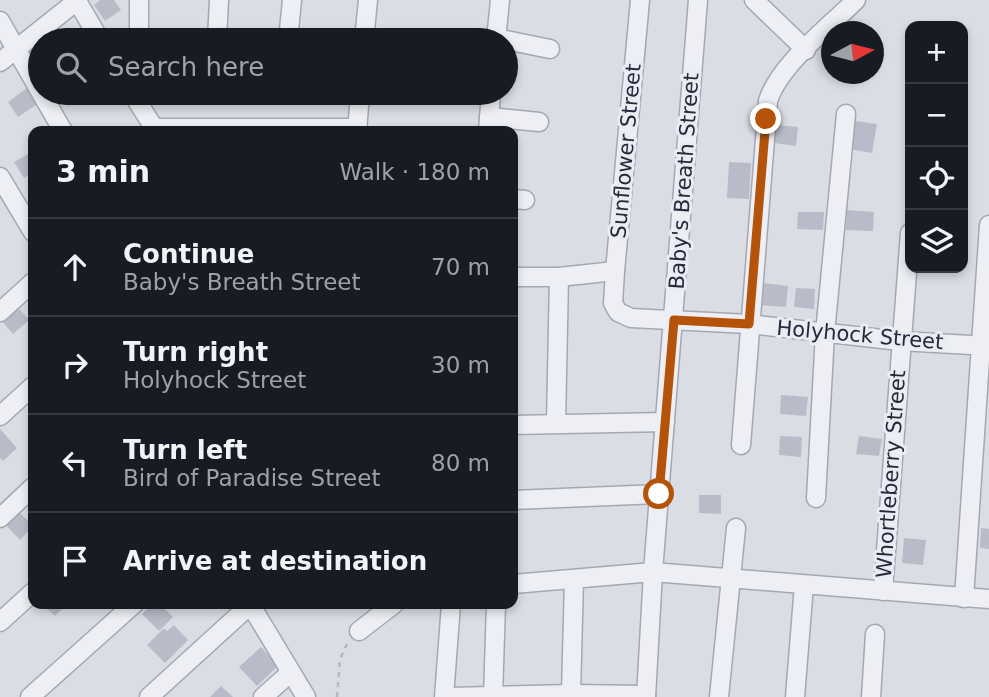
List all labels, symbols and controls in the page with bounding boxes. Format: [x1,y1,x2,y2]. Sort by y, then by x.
north arrow [821,21,884,84]
map controls [905,21,968,273]
button: + [905,21,968,84]
search box [28,28,518,105]
icon: search [52,48,90,86]
text: Search here [108,52,264,82]
street label: Sunflower Street [606,63,646,239]
street label: Baby's Breath Street [664,72,704,290]
button: − [905,84,968,147]
route end [750,103,781,134]
button: locate [905,147,968,210]
text: 3 min [56,154,150,189]
text: Walk · 180 m [339,159,490,185]
button: layers [905,210,968,273]
text: Continue [123,239,254,269]
icon: ahead [56,248,94,286]
text: 70 m [431,254,490,280]
text: Baby's Breath Street [123,269,360,295]
street label: Holyhock Street [776,316,944,354]
text: Turn right [123,337,268,367]
icon: right [56,346,94,384]
text: 30 m [431,352,490,378]
text: Holyhock Street [123,367,306,393]
street label: Whortleberry Street [872,369,910,579]
text: Turn left [123,435,247,465]
icon: left [56,444,94,482]
text: 80 m [431,450,490,476]
text: Bird of Paradise Street [123,465,380,491]
route start [643,478,674,509]
icon: arrive [56,542,94,580]
text: Arrive at destination [123,546,427,576]

